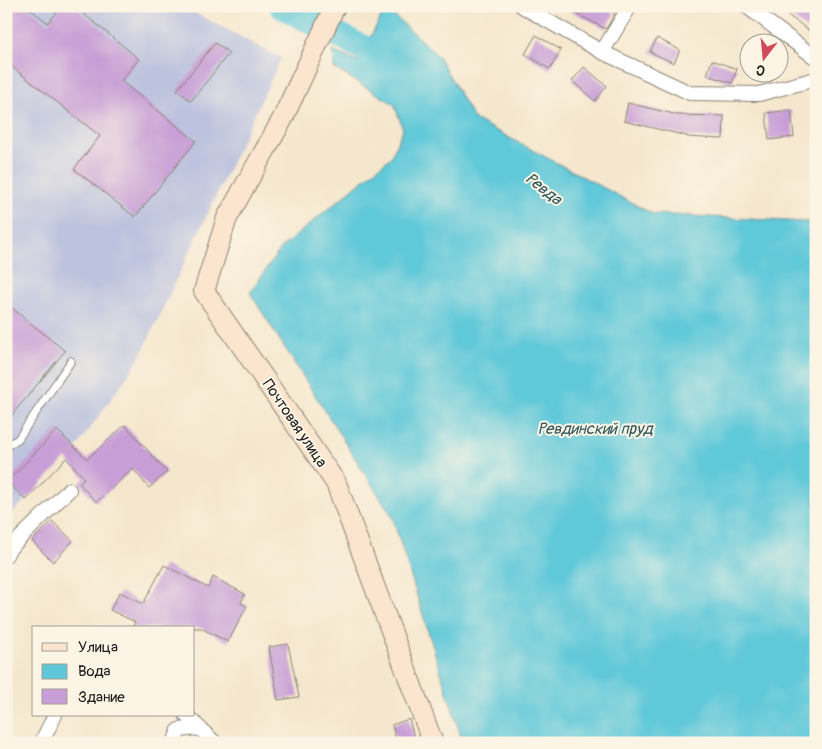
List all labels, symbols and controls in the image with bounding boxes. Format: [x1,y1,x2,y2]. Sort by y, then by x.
north arrow [740,32,790,82]
text: С [754,61,767,79]
water label: Ревда [521,168,567,210]
street label: Почтовая улица [258,376,331,471]
water label: Ревдинский пруд [537,419,654,439]
legend [32,626,195,716]
text: Улица [78,638,118,657]
text: Вода [78,662,111,681]
text: Здание [78,688,125,707]

